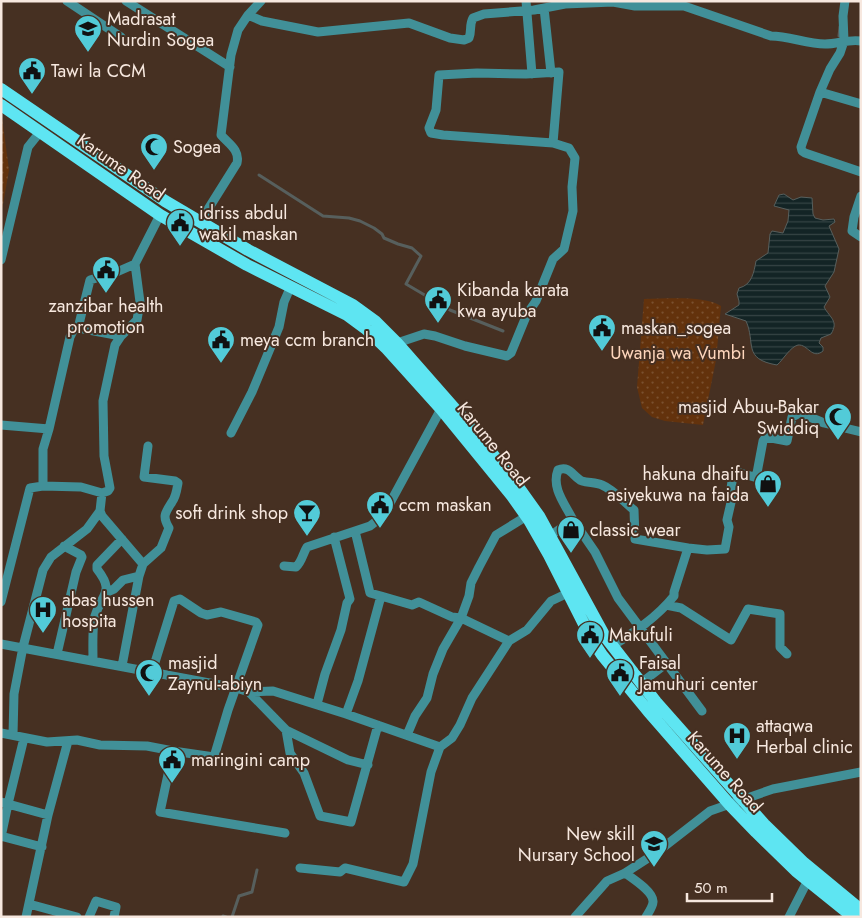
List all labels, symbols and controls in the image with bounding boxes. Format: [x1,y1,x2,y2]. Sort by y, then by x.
place label: Madrasat Nurdin Sogea [107,6,214,53]
school or university icon: Madrasat Nurdin Sogea [73,14,103,53]
public building icon: Tawi la CCM [17,56,47,95]
place label: Tawi la CCM [51,58,146,84]
street label: Karume Road [72,127,170,207]
mosque icon: Sogea [139,132,169,171]
place label: Sogea [173,134,221,160]
place label: idriss abdul wakil maskan [199,200,298,247]
public building icon: idriss abdul wakil maskan [165,208,195,247]
public building icon: zanzibar health promotion [91,255,121,294]
place label: Kibanda karata kwa ayuba [457,277,569,324]
public building icon: Kibanda karata kwa ayuba [423,285,453,324]
place label: zanzibar health promotion [48,293,164,340]
public building icon: maskan_sogea [587,313,617,352]
place label: maskan_sogea [621,315,731,341]
public building icon: meya ccm branch [206,325,236,364]
place label: meya ccm branch [240,327,374,353]
park label: Uwanja wa Vumbi [610,340,746,366]
place label: masjid Abuu-Bakar Swiddiq [678,394,820,441]
street label: Karume Road [451,396,535,492]
mosque icon: masjid Abuu-Bakar Swiddiq [823,402,853,441]
place label: hakuna dhaifu asiyekuwa na faida [607,461,749,508]
shop icon: hakuna dhaifu asiyekuwa na faida [753,469,783,508]
public building icon: ccm maskan [365,490,395,529]
place label: ccm maskan [399,492,492,518]
bar icon: soft drink shop [292,498,322,537]
place label: soft drink shop [175,500,288,526]
shop icon: classic wear [556,515,586,554]
place label: classic wear [590,517,681,543]
place label: abas hussen hospita [62,587,154,634]
hospital icon: abas hussen hospita [28,595,58,634]
public building icon: Makufuli [575,620,605,659]
place label: Makufuli [609,622,673,648]
place label: masjid Zaynul-abiyn [168,650,262,697]
place label: Faisal Jamuhuri center [637,650,759,697]
mosque icon: masjid Zaynul-abiyn [134,658,164,697]
public building icon: Faisal Jamuhuri center [605,658,635,697]
place label: attaqwa Herbal clinic [756,713,853,760]
hospital icon: attaqwa Herbal clinic [722,721,752,760]
street label: Karume Road [681,725,769,819]
public building icon: maringini camp [157,745,187,784]
place label: maringini camp [191,747,310,773]
place label: New skill Nursary School [518,821,635,868]
school or university icon: New skill Nursary School [639,829,669,868]
scale bar [687,870,772,902]
text: 50 m [694,877,728,899]

